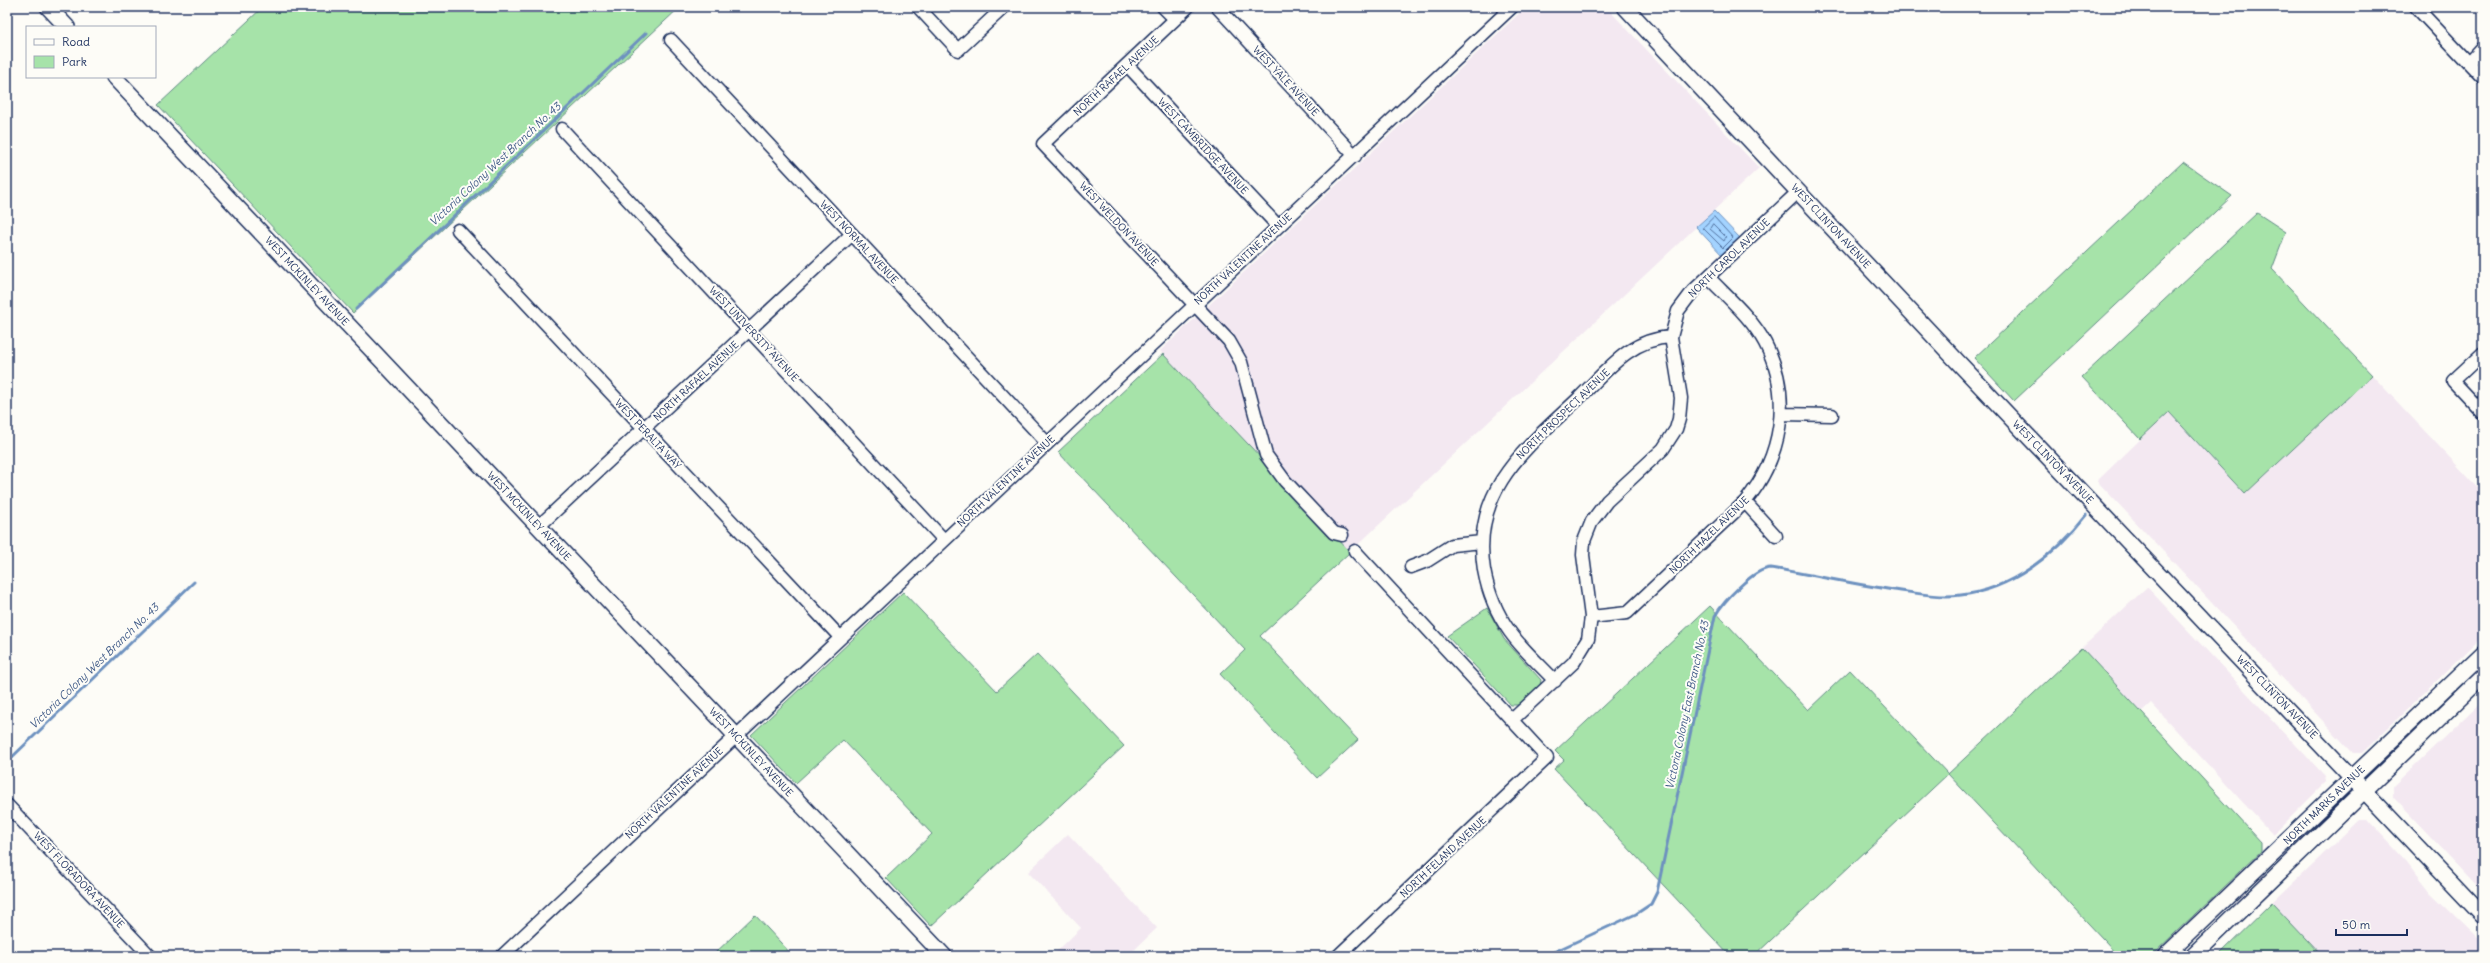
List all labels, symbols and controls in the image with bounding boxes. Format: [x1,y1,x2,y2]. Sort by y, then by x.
legend [26,26,156,78]
street label: NORTH RAFAEL AVENUE [1071,33,1161,119]
text: Road [62,34,90,49]
street label: WEST YALE AVENUE [1250,43,1322,119]
text: Park [62,54,87,69]
street label: WEST CAMBRIDGE AVENUE [1155,95,1251,197]
water label: Victoria Colony West Branch No. 43 [426,98,565,229]
street label: WEST WELDON AVENUE [1077,179,1161,269]
street label: WEST CLINTON AVENUE [1788,181,1874,271]
street label: WEST NORMAL AVENUE [817,198,901,286]
street label: NORTH VALENTINE AVENUE [1191,210,1295,308]
street label: NORTH CAROL AVENUE [1686,216,1773,300]
street label: WEST MCKINLEY AVENUE [262,234,352,328]
street label: WEST UNIVERSITY AVENUE [706,284,802,384]
street label: NORTH RAFAEL AVENUE [651,338,741,424]
street label: NORTH PROSPECT AVENUE [1514,366,1613,462]
street label: WEST PERALTA WAY [612,396,684,472]
street label: WEST CLINTON AVENUE [2010,417,2096,507]
street label: NORTH VALENTINE AVENUE [954,432,1058,530]
street label: WEST MCKINLEY AVENUE [484,469,574,563]
street label: NORTH HAZEL AVENUE [1666,493,1752,577]
water label: Victoria Colony West Branch No. 43 [26,599,163,732]
water label: Victoria Colony East Branch No. 43 [1662,618,1712,790]
street label: WEST CLINTON AVENUE [2234,652,2320,742]
street label: WEST MCKINLEY AVENUE [706,705,796,799]
street label: NORTH VALENTINE AVENUE [622,744,726,842]
street label: NORTH MARKS AVENUE [2280,763,2368,847]
street label: NORTH FELAND AVENUE [1397,814,1489,900]
street label: WEST FLORADORA AVENUE [31,829,127,931]
scale bar [2336,911,2407,937]
text: 50 m [2342,917,2371,932]

